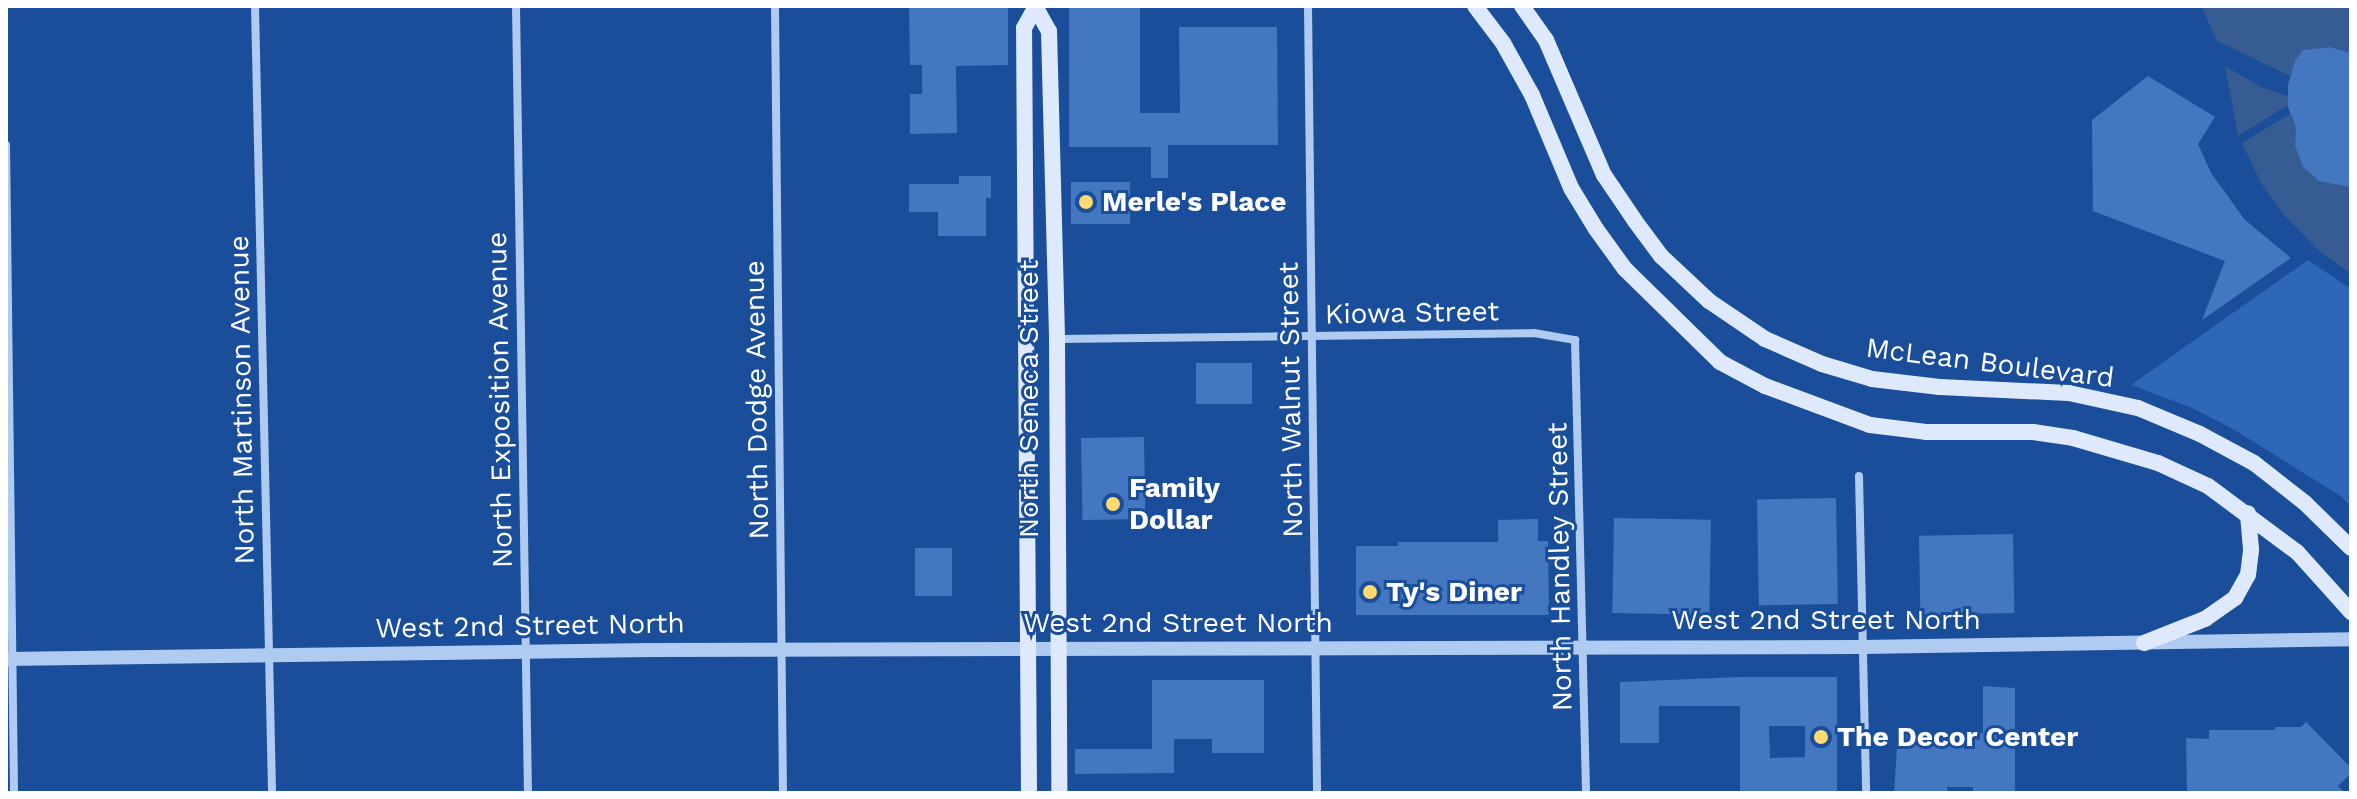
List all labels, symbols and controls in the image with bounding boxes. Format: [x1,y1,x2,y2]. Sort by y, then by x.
place label: Merle's Place [1102,185,1286,219]
marker: Merle's Place [1077,193,1095,211]
street label: North Exposition Avenue [480,231,520,569]
street label: North Martinson Avenue [222,234,262,566]
street label: North Dodge Avenue [738,259,776,541]
street label: North Seneca Street [1012,259,1046,539]
street label: North Walnut Street [1272,261,1310,539]
street label: Kiowa Street [1324,295,1500,331]
street label: McLean Boulevard [1864,331,2116,395]
street label: North Handley Street [1541,422,1579,712]
place label: Family Dollar [1129,471,1220,537]
marker: Family Dollar [1104,495,1122,513]
place label: Ty's Diner [1386,575,1522,609]
marker: Ty's Diner [1361,583,1379,601]
street label: West 2nd Street North [1671,603,1981,637]
street label: West 2nd Street North [1023,606,1333,640]
street label: West 2nd Street North [375,607,685,645]
place label: The Decor Center [1837,720,2079,754]
marker: The Decor Center [1812,728,1830,746]

